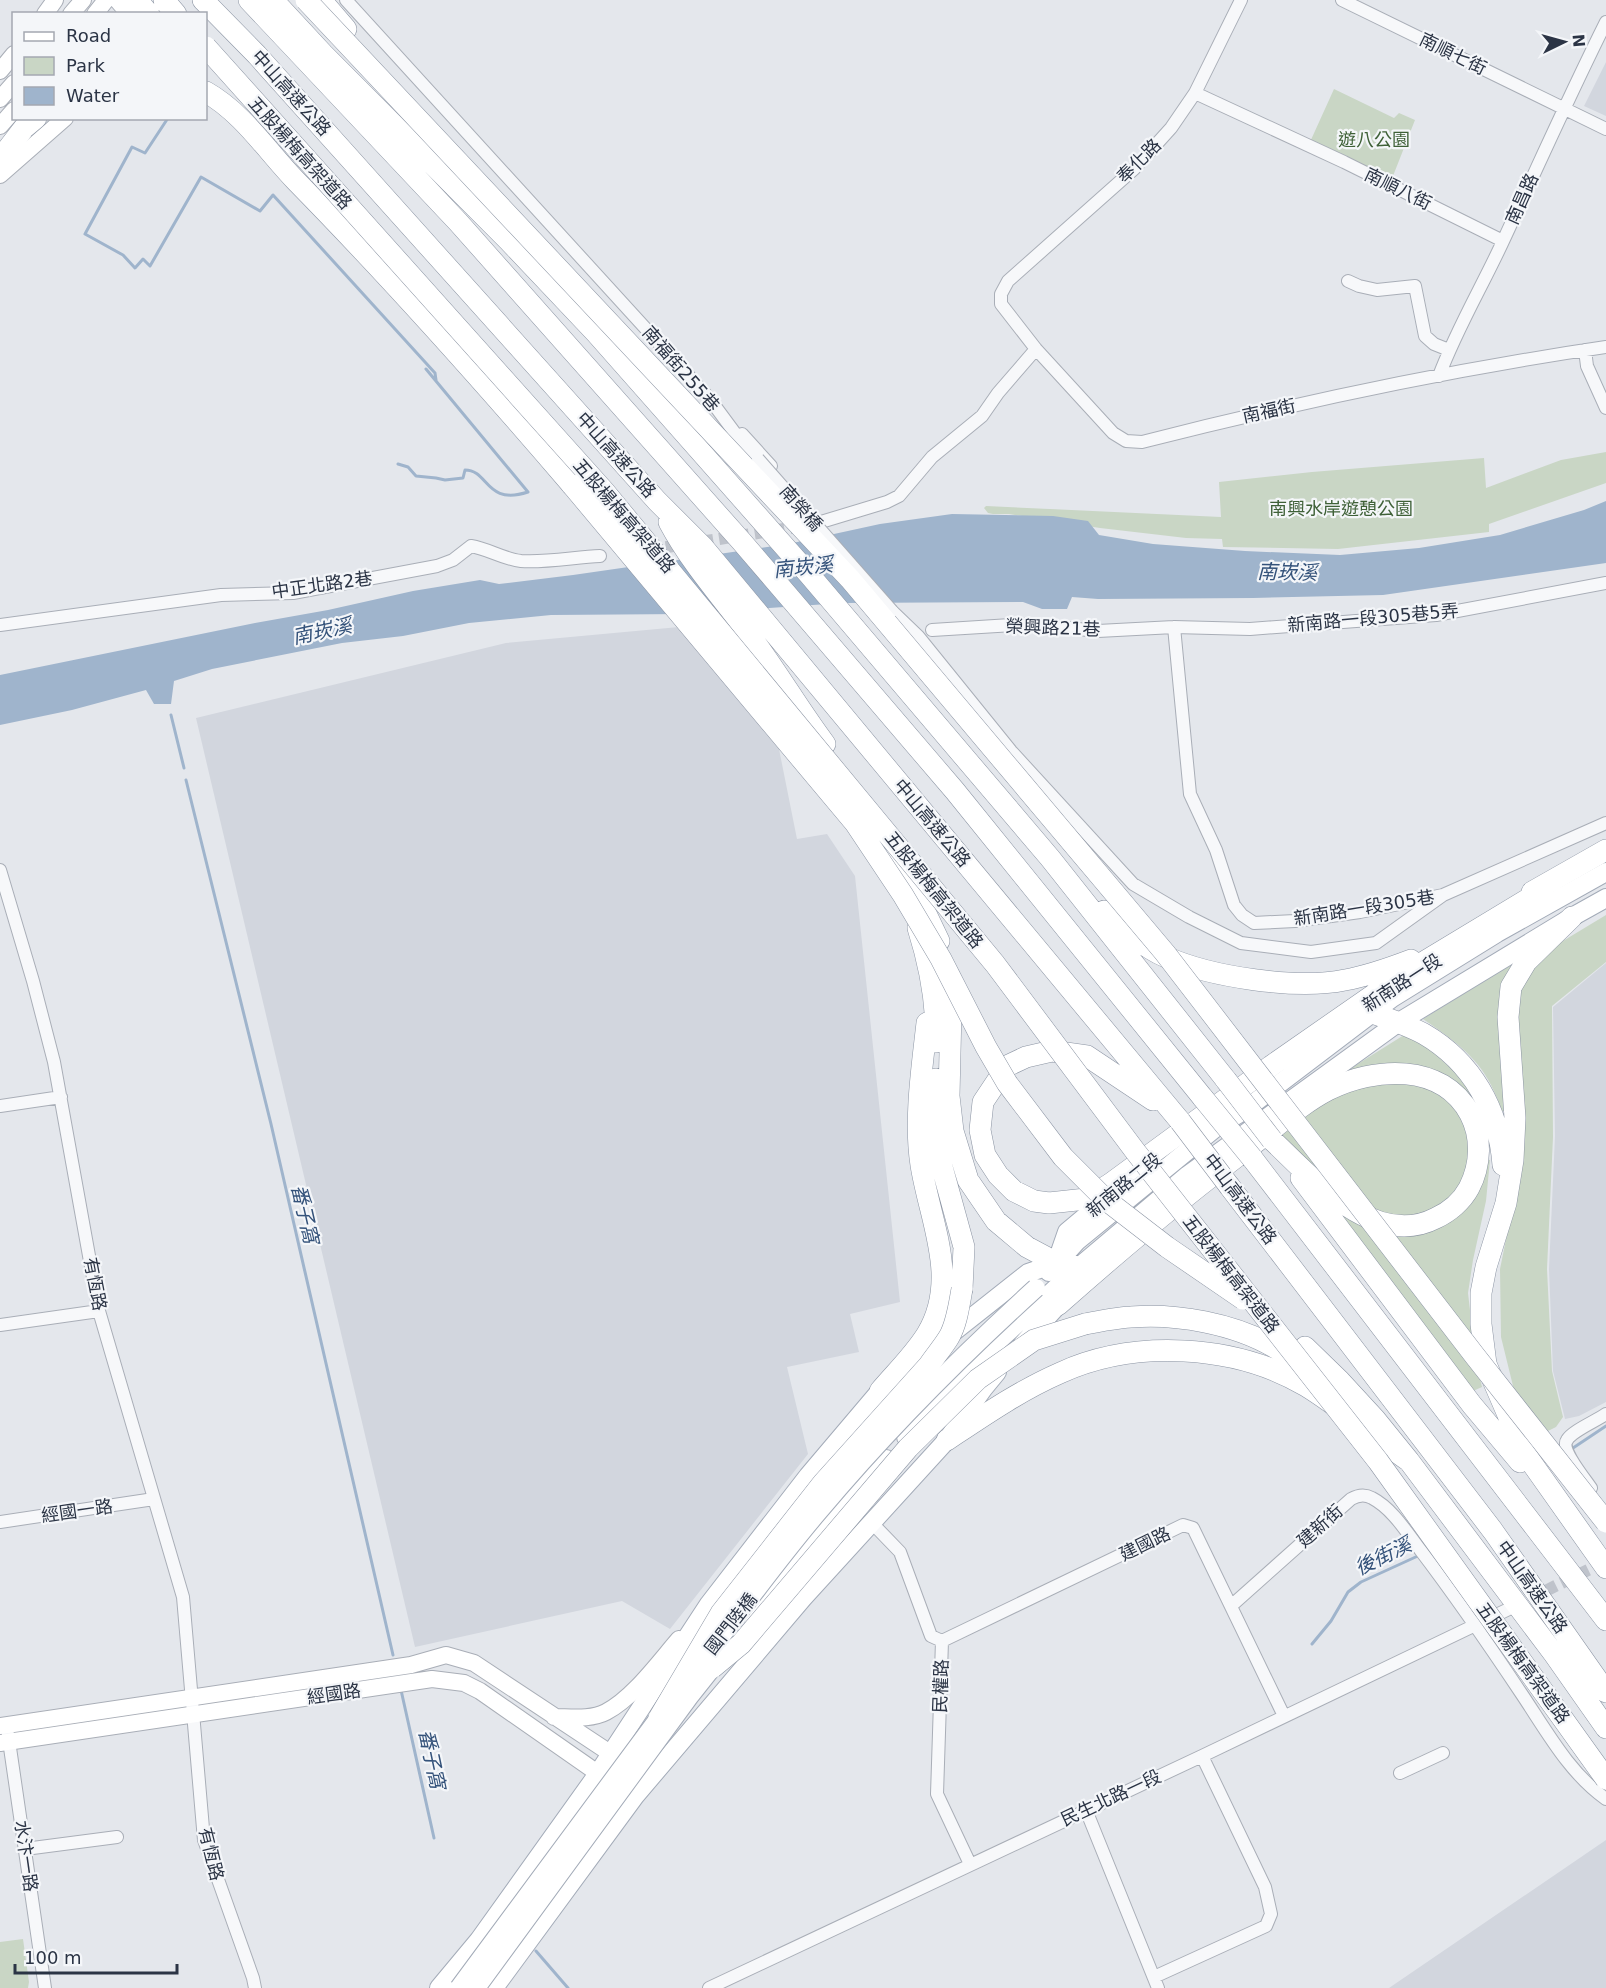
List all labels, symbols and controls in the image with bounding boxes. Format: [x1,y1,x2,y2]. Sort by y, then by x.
legend [12,12,207,120]
north arrow [1534,12,1594,72]
text: Road [66,25,111,46]
street label: 南順七街 [1416,28,1490,79]
text: N [1568,33,1588,48]
street label: 中山高速公路 [247,46,335,140]
text: Park [66,55,105,76]
text: Water [66,85,120,106]
street label: 五股楊梅高架道路 [244,92,356,213]
park label: 遊八公園 [1338,129,1410,150]
street label: 奉化路 [1112,134,1165,187]
street label: 南順八街 [1361,163,1435,214]
street label: 南昌路 [1501,170,1542,228]
street label: 南福街255巷 [639,322,724,416]
street label: 南福街 [1240,395,1297,426]
street label: 中山高速公路 [572,408,660,502]
street label: 五股楊梅高架道路 [569,454,680,577]
street label: 南榮橋 [776,480,827,535]
park label: 南興水岸遊憩公園 [1269,498,1413,519]
water label: 南崁溪 [772,552,837,582]
water label: 南崁溪 [1257,559,1320,585]
street label: 中正北路2巷 [270,567,374,602]
street label: 新南路一段305巷5弄 [1286,600,1459,635]
water label: 南崁溪 [290,612,357,649]
street label: 榮興路21巷 [1005,615,1101,640]
street label: 中山高速公路 [890,775,975,871]
street label: 五股楊梅高架道路 [881,827,988,952]
street label: 新南路一段305巷 [1292,886,1436,929]
street label: 新南路一段 [1358,949,1445,1016]
street label: 新南路二段 [1082,1148,1165,1221]
street label: 中山高速公路 [1200,1149,1281,1248]
water label: 番子窩 [287,1182,324,1249]
street label: 五股楊梅高架道路 [1179,1210,1284,1337]
street label: 有恆路 [80,1255,111,1312]
street label: 經國一路 [40,1495,114,1526]
street label: 建新街 [1293,1500,1347,1551]
street label: 建國路 [1116,1522,1174,1565]
water label: 後街溪 [1351,1531,1418,1580]
street label: 中山高速公路 [1493,1536,1572,1637]
street label: 國門陸橋 [700,1589,761,1659]
street label: 五股楊梅高架道路 [1473,1598,1574,1727]
street label: 民權路 [929,1659,952,1713]
street label: 經國路 [306,1679,362,1708]
water label: 番子窩 [414,1727,451,1794]
street label: 民生北路一段 [1057,1765,1164,1830]
street label: 水汴一路 [11,1819,42,1893]
street label: 有恆路 [195,1825,228,1883]
scale bar [15,1937,177,1975]
text: 100 m [24,1947,82,1968]

